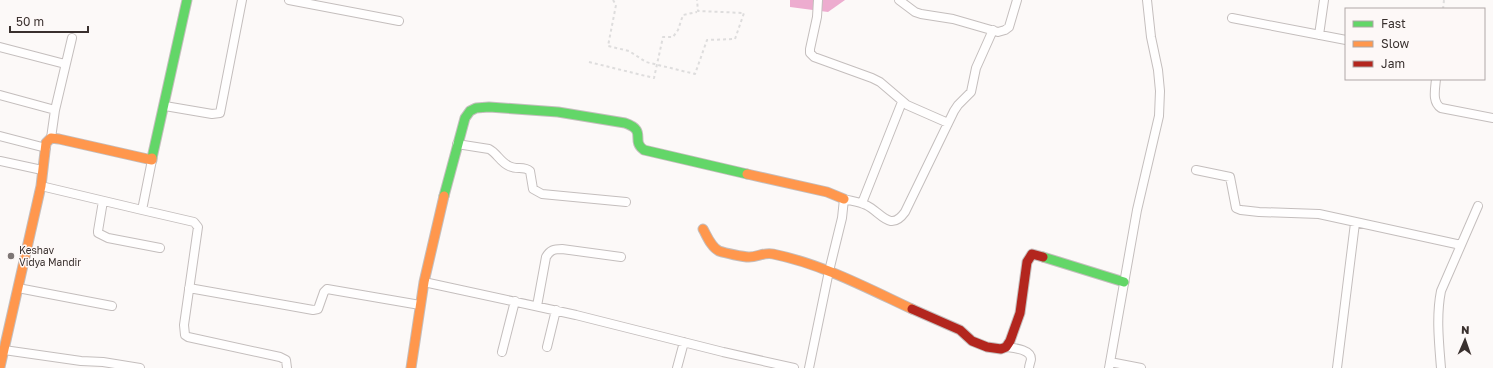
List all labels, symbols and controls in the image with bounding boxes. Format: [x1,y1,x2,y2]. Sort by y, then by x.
scale bar [10,8,88,34]
legend [1345,8,1485,80]
text: 50 m [16,14,44,29]
text: Fast [1381,16,1406,31]
text: Slow [1381,36,1409,51]
text: Jam [1381,56,1405,71]
place label: Keshav Vidya Mandir [19,244,81,268]
marker: Keshav Vidya Mandir [6,251,16,261]
north arrow [1445,320,1485,360]
text: N [1461,323,1470,336]

